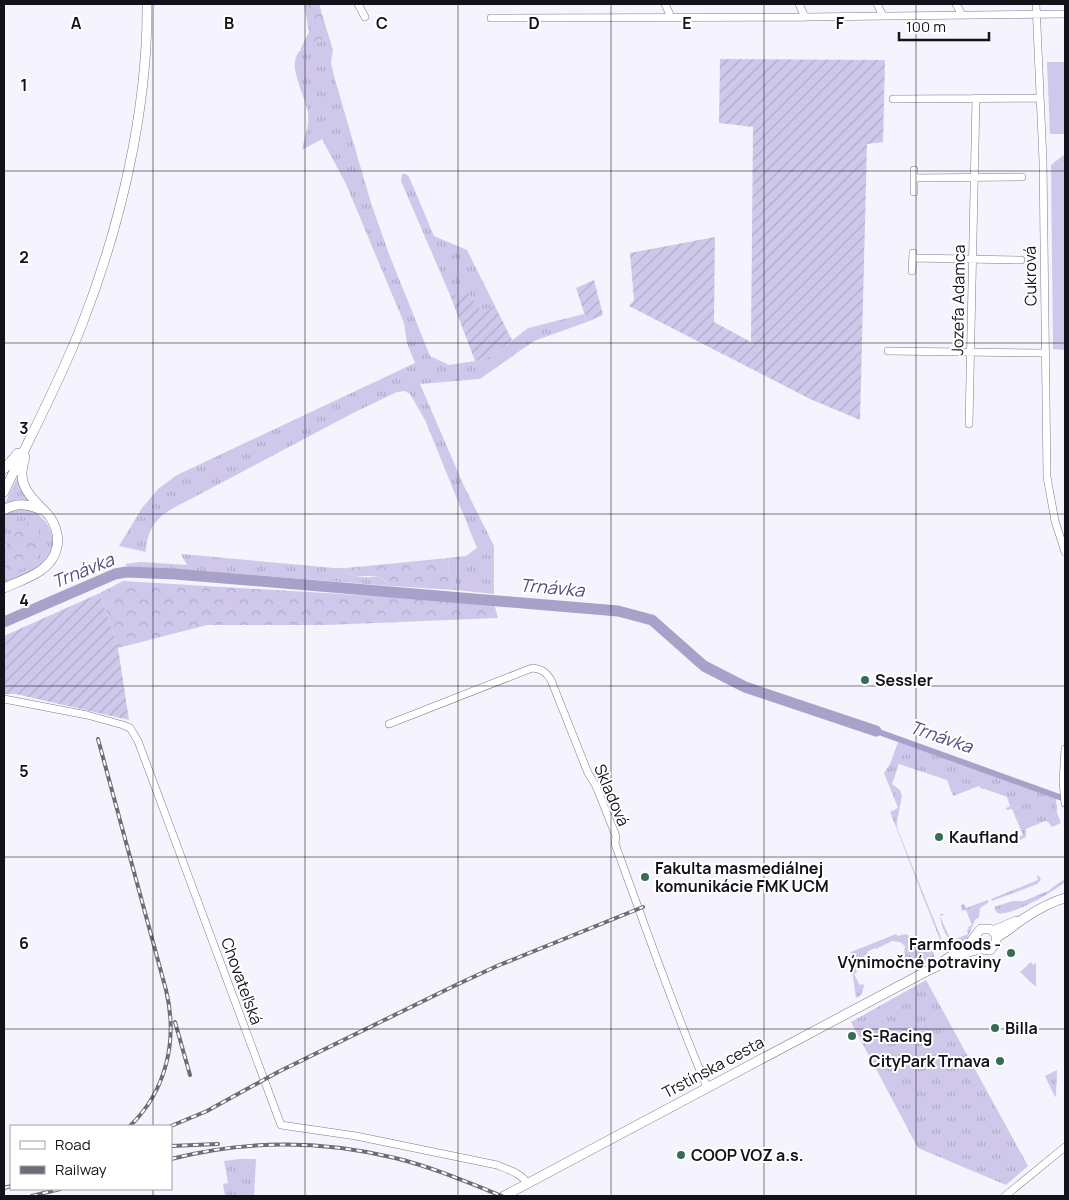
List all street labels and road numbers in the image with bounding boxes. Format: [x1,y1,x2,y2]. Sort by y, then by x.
street label: Jozefa Adamca [946,244,970,356]
street label: Cukrová [1018,246,1042,306]
street label: Skladová [589,761,635,829]
street label: Chovateľská [216,934,268,1028]
street label: Trstínska cesta [658,1031,768,1103]

